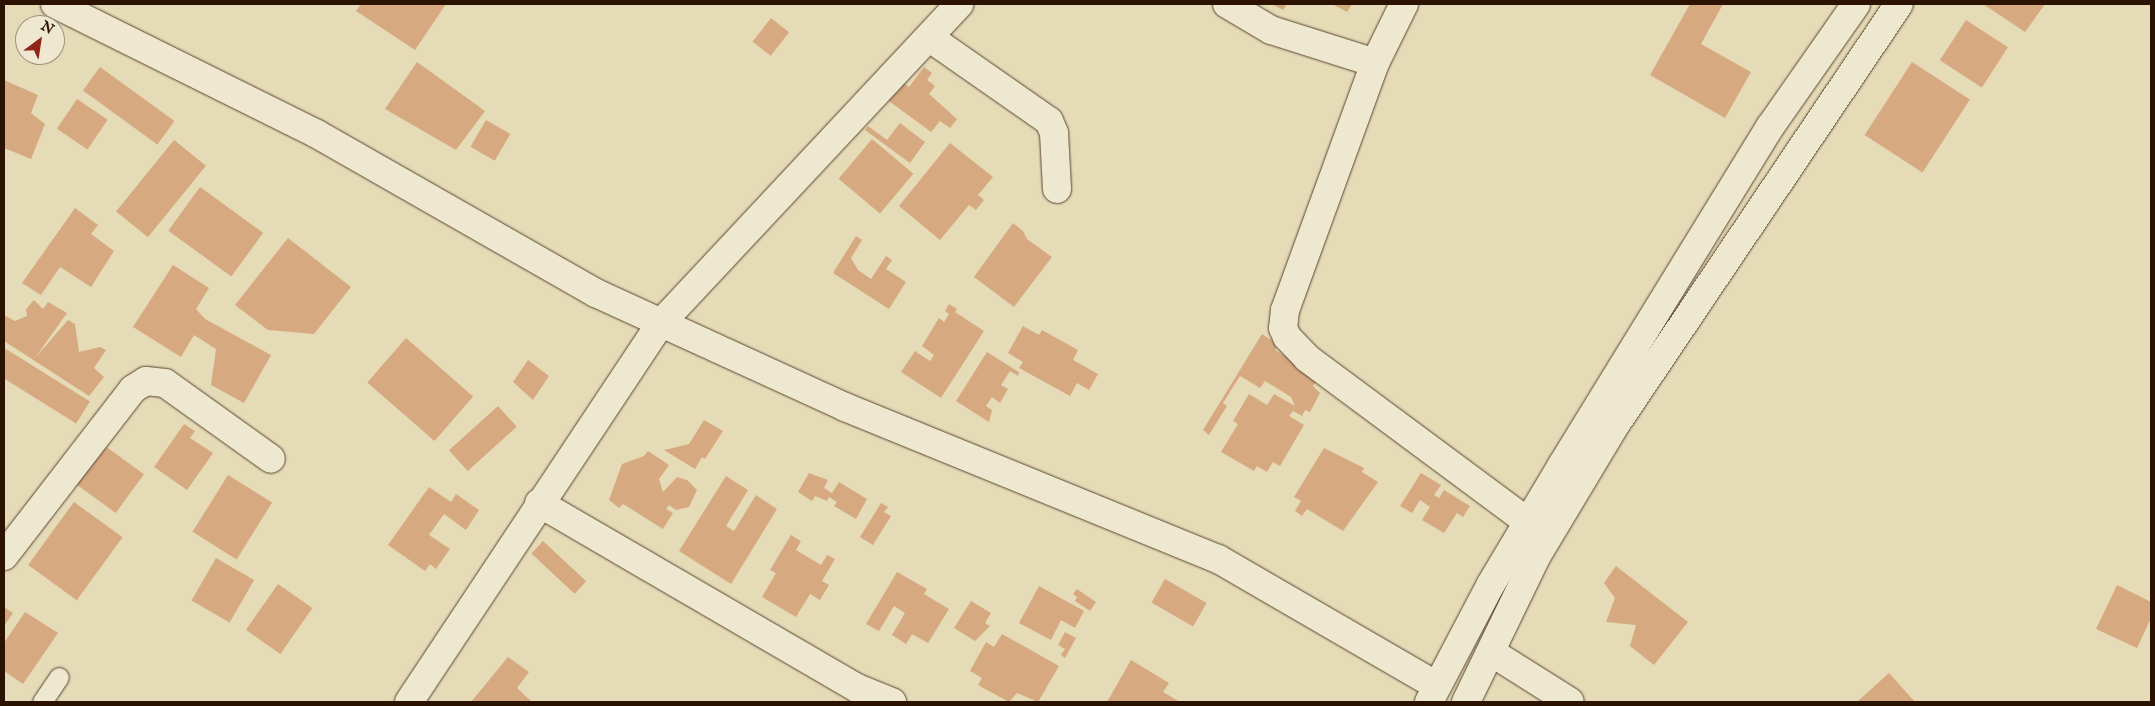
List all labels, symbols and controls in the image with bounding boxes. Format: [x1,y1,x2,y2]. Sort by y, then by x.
north arrow [15,15,65,65]
text: N [37,17,57,39]

